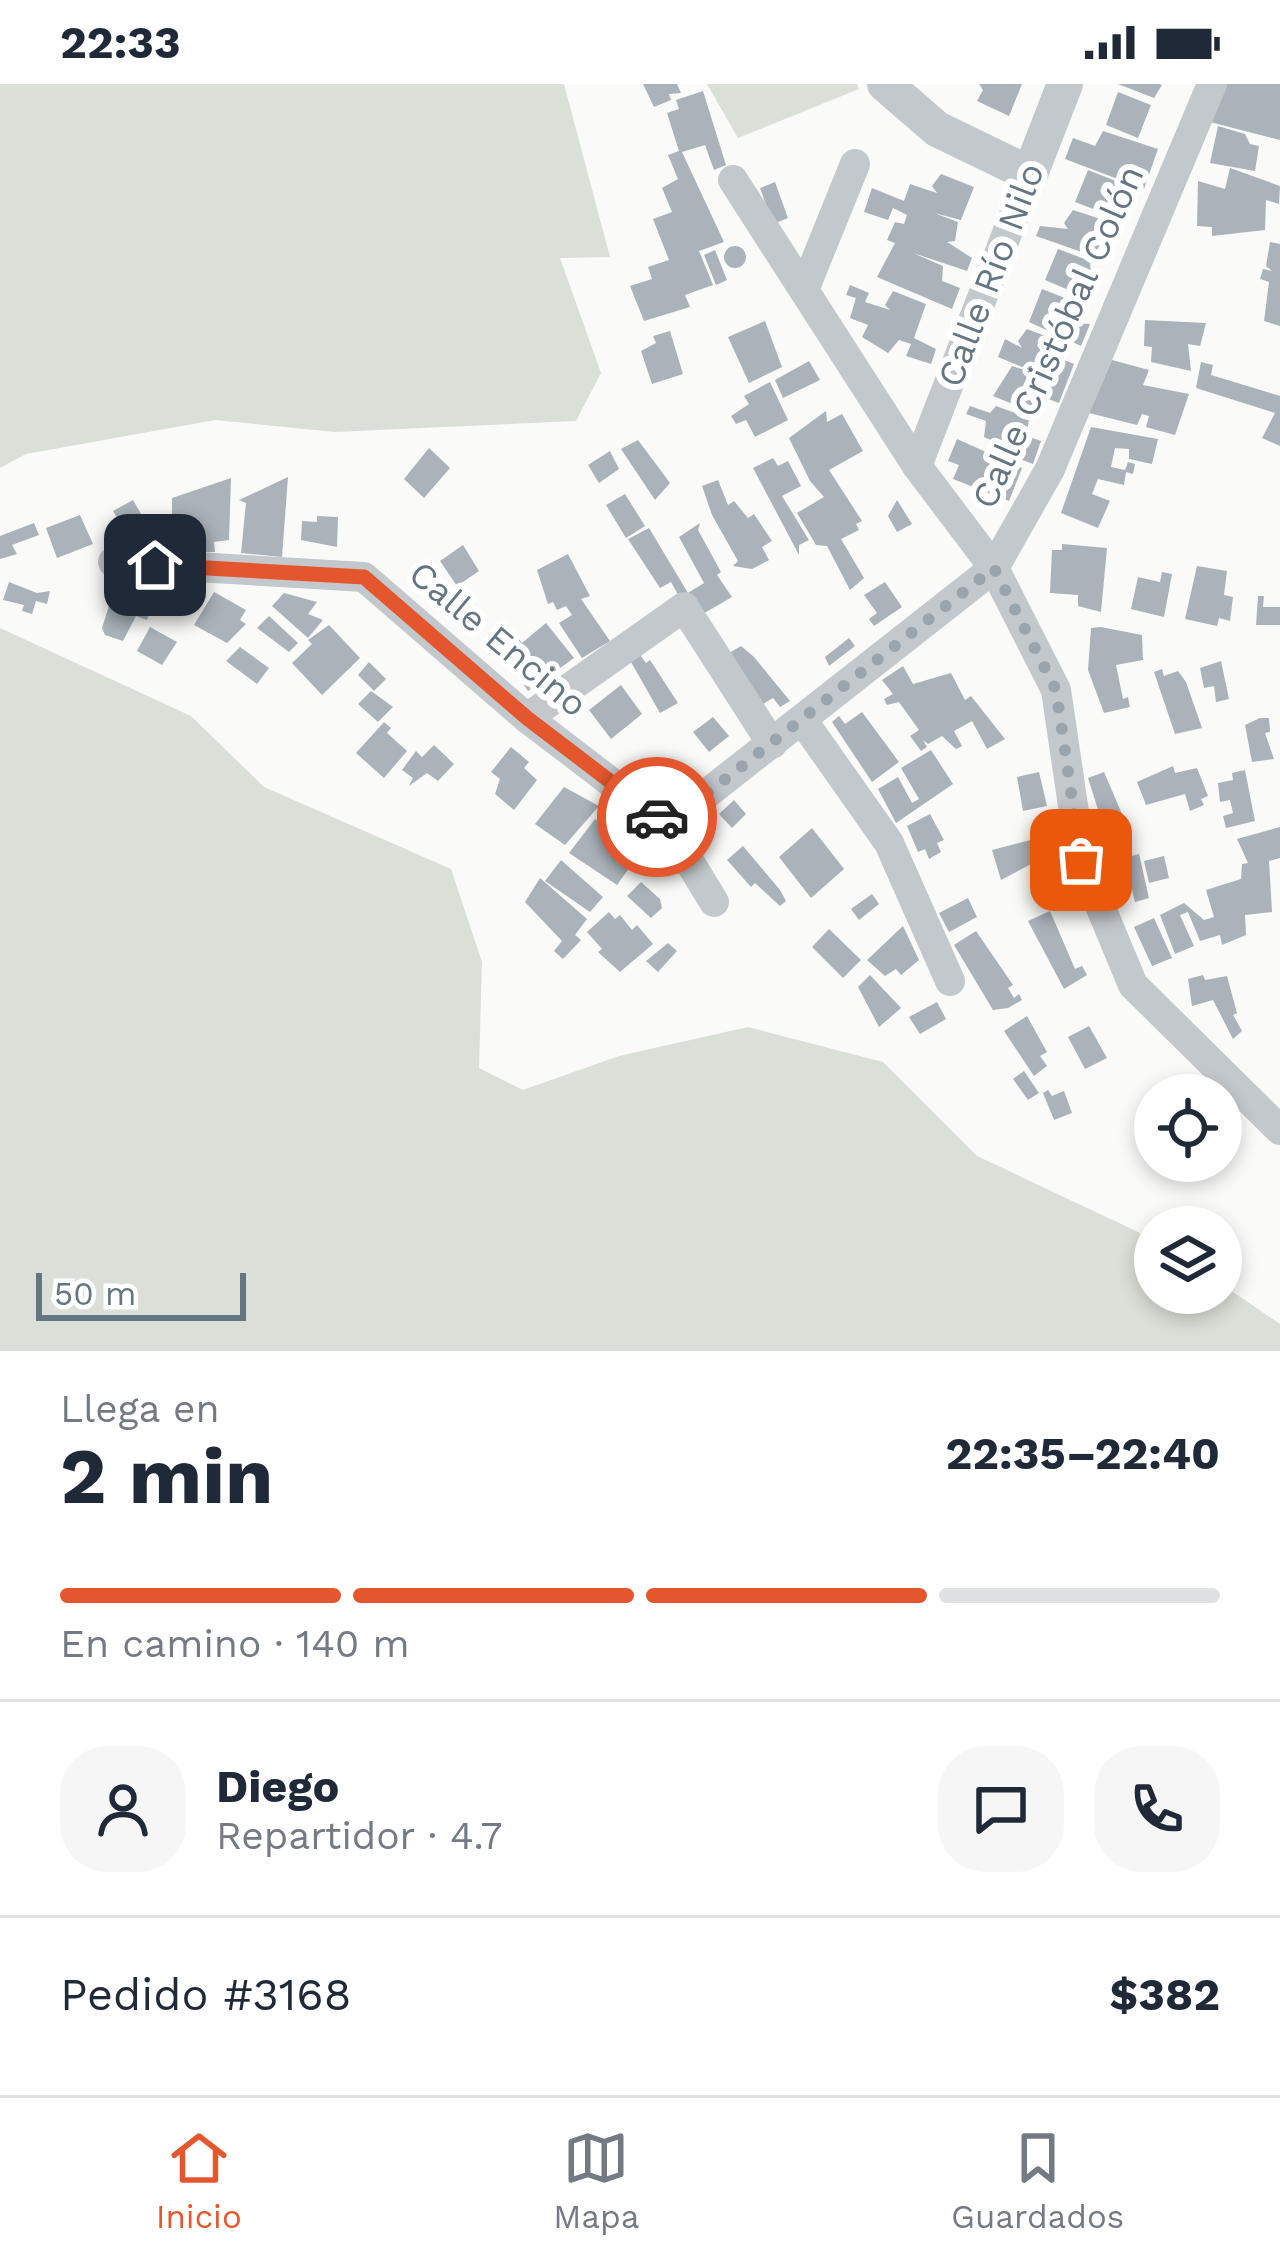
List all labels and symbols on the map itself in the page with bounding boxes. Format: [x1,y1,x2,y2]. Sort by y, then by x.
street label: Calle Río Nilo [929,157,1053,393]
street label: Calle Cristóbal Colón [963,159,1153,515]
pin [104,514,206,616]
street label: Calle Encino [401,553,595,725]
courier [597,757,717,877]
pin [1030,809,1132,911]
scale bar [36,1267,246,1320]

